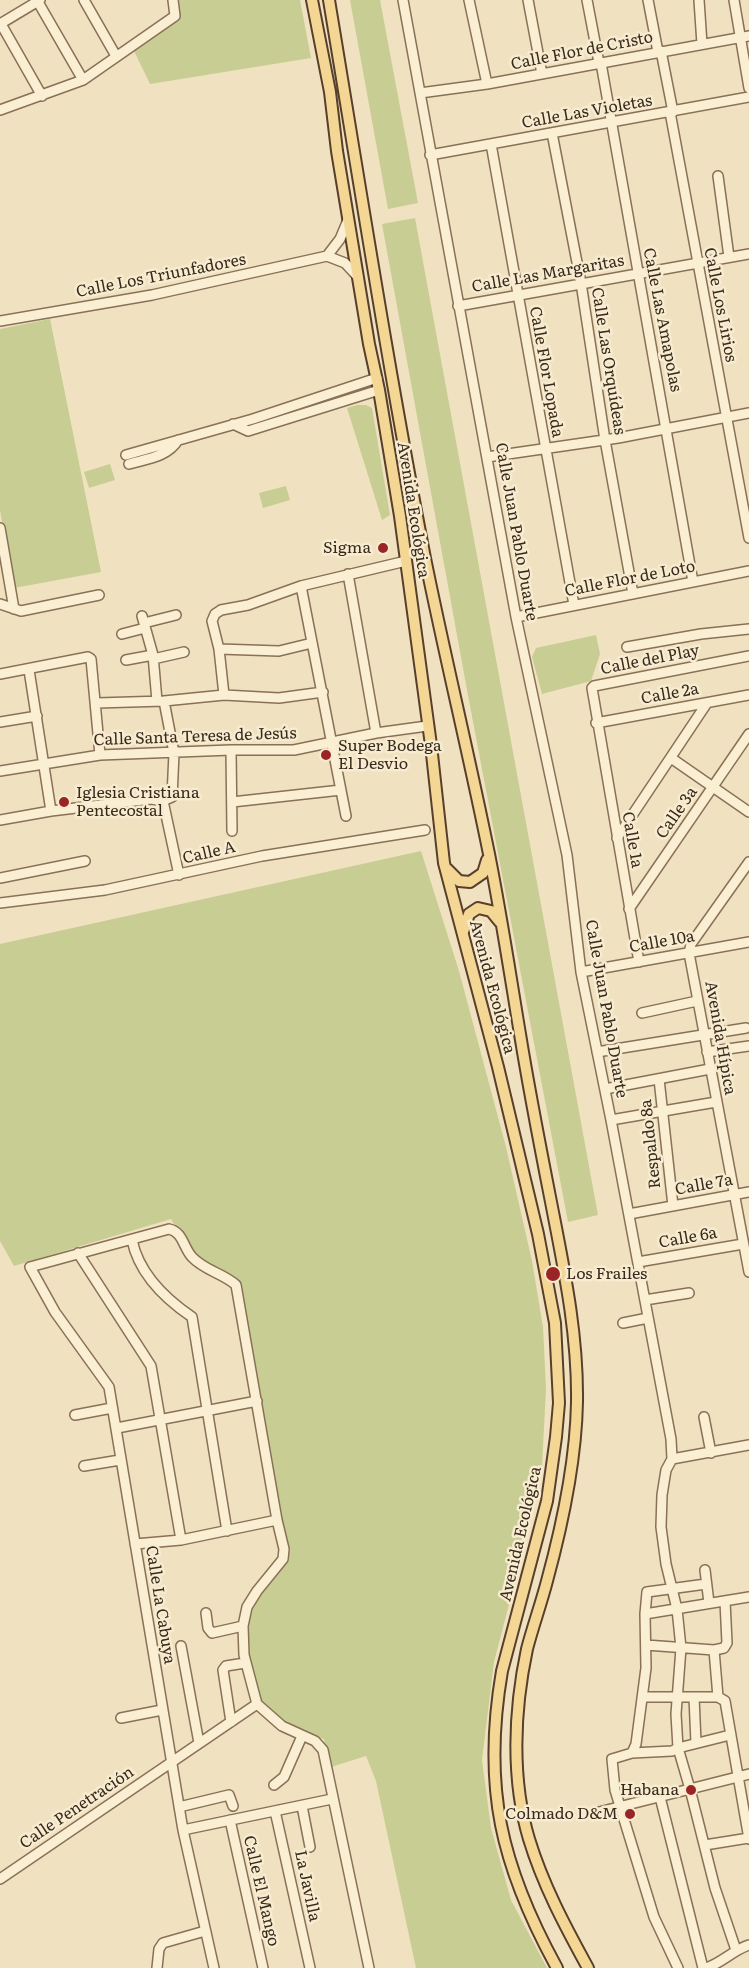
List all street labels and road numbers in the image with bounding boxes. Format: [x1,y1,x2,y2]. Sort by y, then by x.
street label: Calle Flor de Cristo [509,28,655,74]
street label: Calle Las Violetas [520,91,654,133]
street label: Calle Las Amapolas [639,246,685,394]
street label: Calle Los Lirios [699,246,741,364]
street label: Calle Los Triunfadores [74,250,248,302]
street label: Calle Las Margaritas [470,251,626,297]
street label: Calle Las Orquídeas [587,286,629,436]
street label: Calle Flor Lopada [525,305,567,439]
street label: Avenida Ecológica [393,440,433,580]
street label: Calle Juan Pablo Duarte [491,441,541,623]
street label: Calle Flor de Loto [563,557,697,601]
street label: Calle del Play [599,641,701,679]
street label: Calle 2a [640,679,700,709]
street label: Calle Santa Teresa de Jesús [93,724,297,750]
street label: Calle 3a [652,783,702,843]
street label: Calle 1a [618,810,646,870]
street label: Calle A [181,838,237,868]
street label: Avenida Ecológica [465,918,519,1056]
street label: Calle Juan Pablo Duarte [581,918,631,1100]
street label: Calle 10a [628,927,696,957]
street label: Avenida Hípica [701,979,739,1097]
street label: Respaldo 8a [637,1098,665,1190]
street label: Calle 7a [674,1170,734,1200]
street label: Calle 6a [657,1223,719,1253]
street label: Avenida Ecológica [496,1465,546,1603]
street label: Calle La Cabuya [141,1544,179,1666]
street label: Calle Penetración [16,1763,138,1853]
street label: Calle El Mango [239,1834,283,1948]
street label: La Javilla [290,1849,324,1923]

